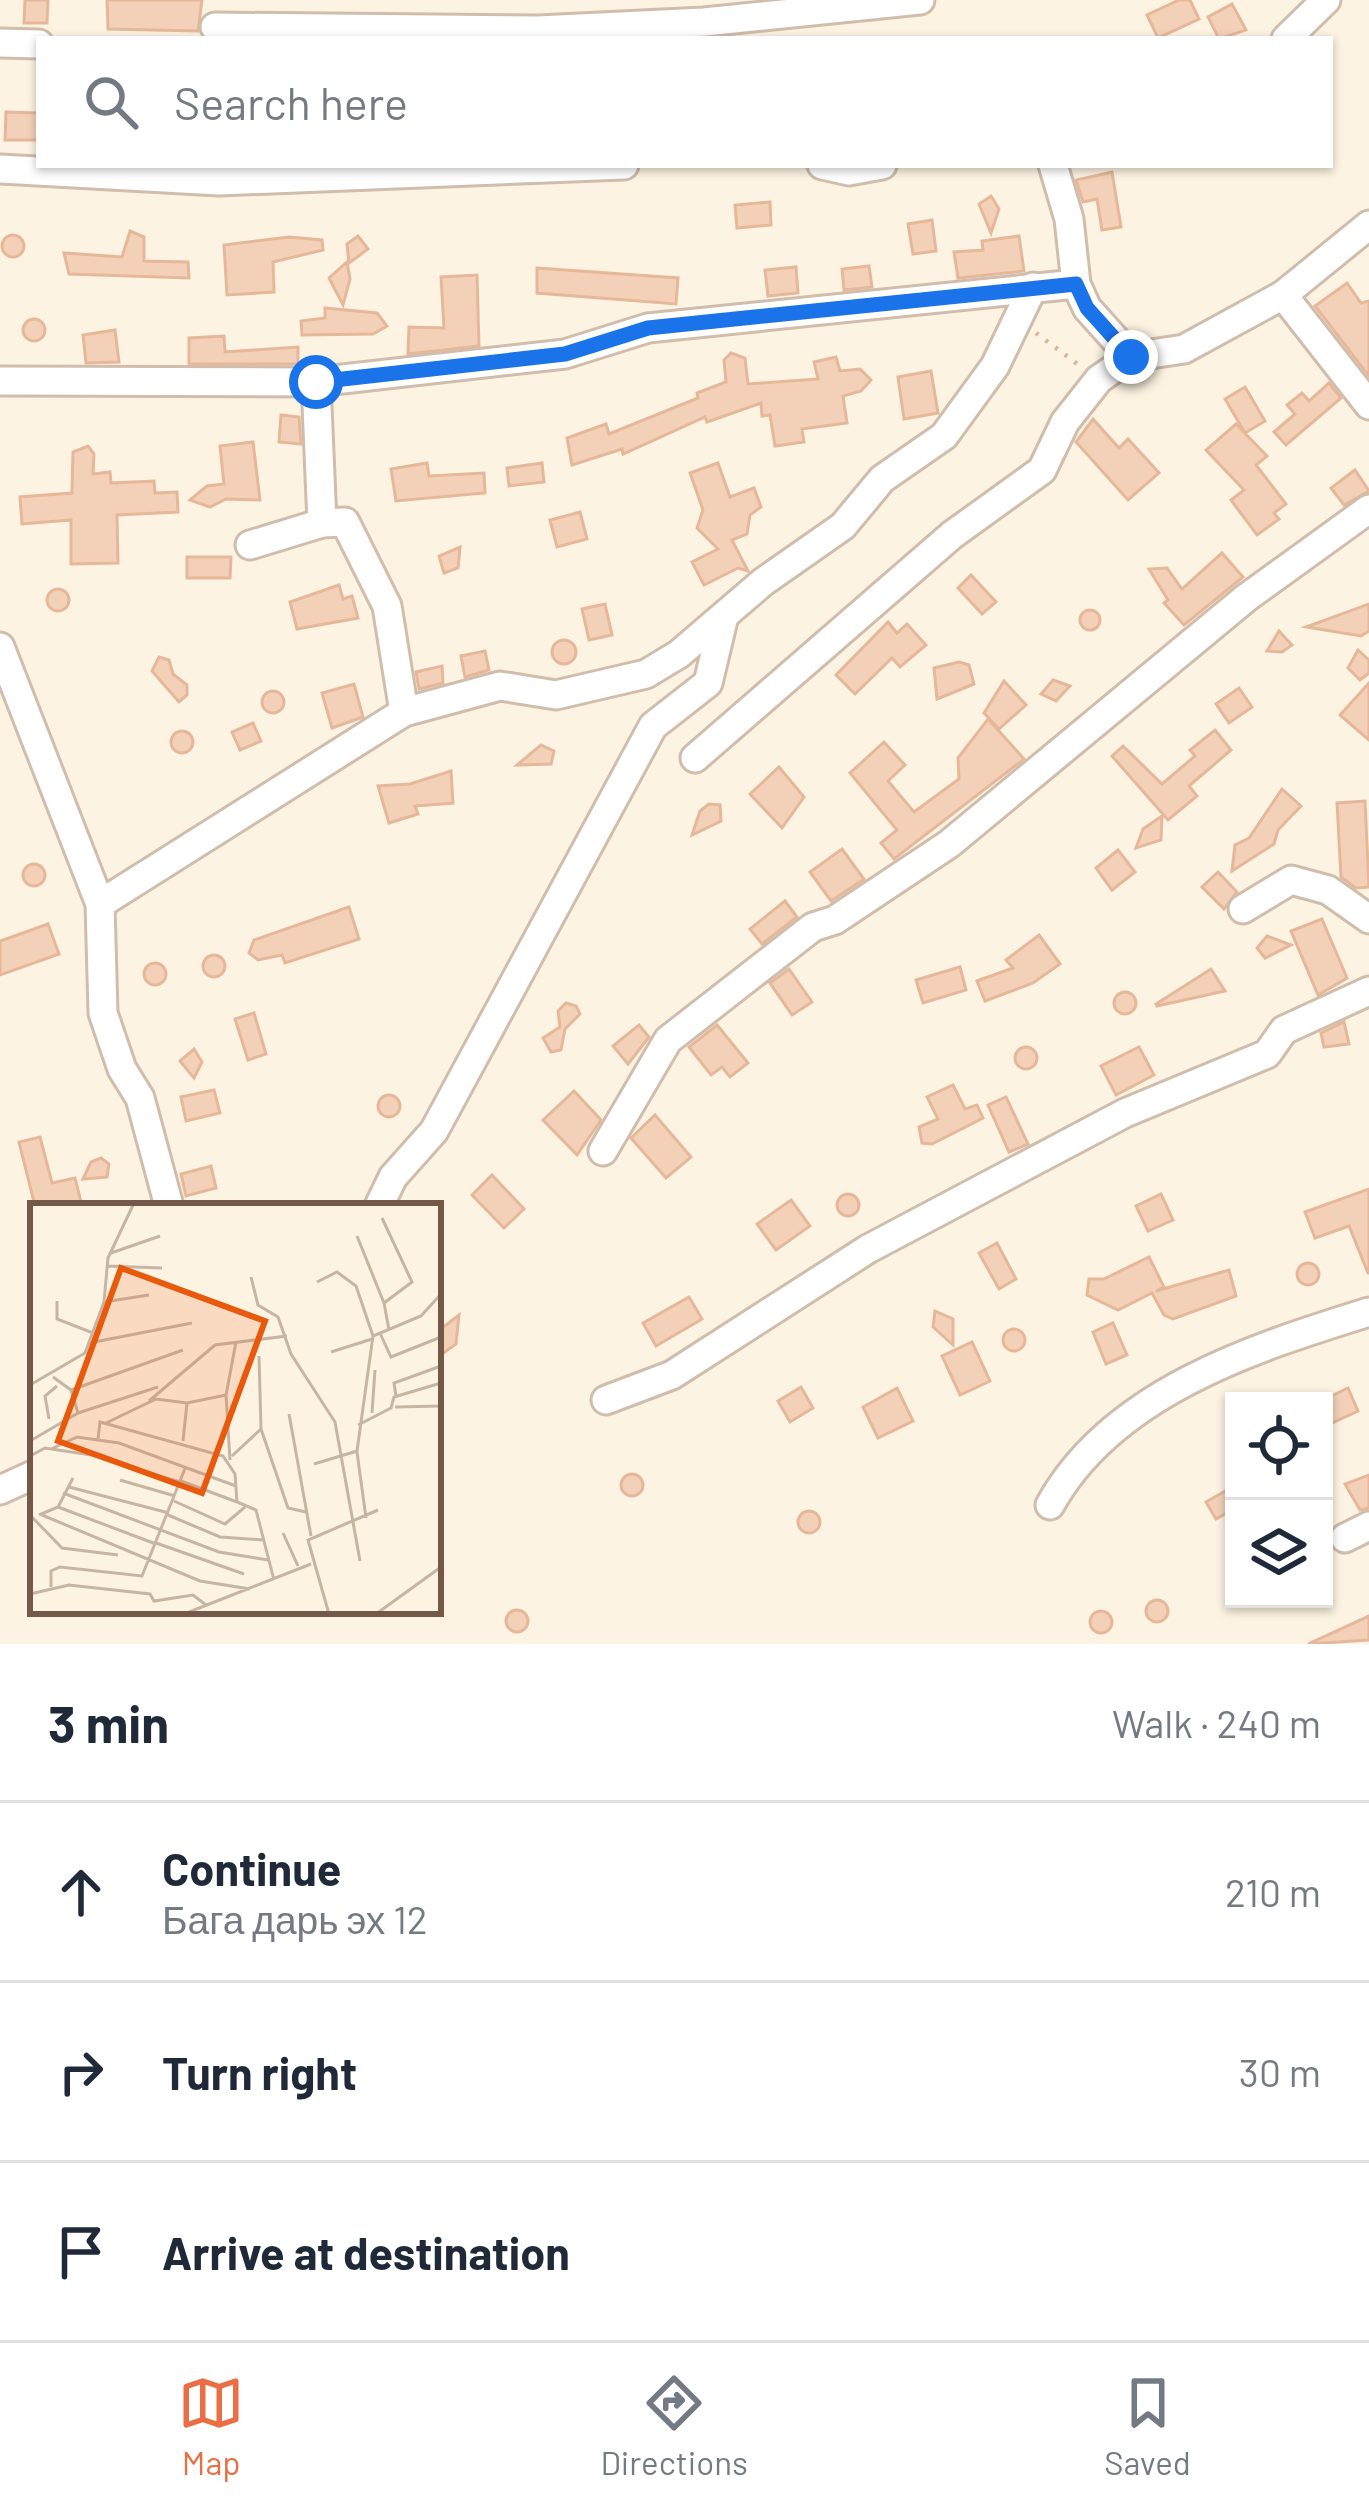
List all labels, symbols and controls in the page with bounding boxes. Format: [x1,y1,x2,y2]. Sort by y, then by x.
search box [36,36,1333,168]
icon: search [78,69,144,135]
text: Search here [174,75,408,129]
route end [1104,330,1158,384]
route start [289,355,343,409]
inset map [30,1203,441,1614]
map controls [1225,1392,1333,1608]
button: locate [1225,1392,1333,1500]
button: layers [1225,1500,1333,1608]
text: 3 min [48,1692,169,1753]
text: Walk · 240 m [1112,1699,1321,1746]
text: Continue [162,1841,341,1895]
icon: ahead [48,1859,114,1925]
text: 210 m [1225,1868,1321,1915]
text: Бага дарь эх 12 [162,1895,428,1942]
icon: right [48,2039,114,2105]
text: Turn right [162,2045,357,2099]
text: 30 m [1239,2048,1321,2095]
icon: arrive [48,2219,114,2285]
text: Arrive at destination [162,2225,570,2279]
tab: Map [178,2370,244,2482]
tab: Directions [600,2370,748,2482]
tab: Saved [1104,2370,1191,2482]

